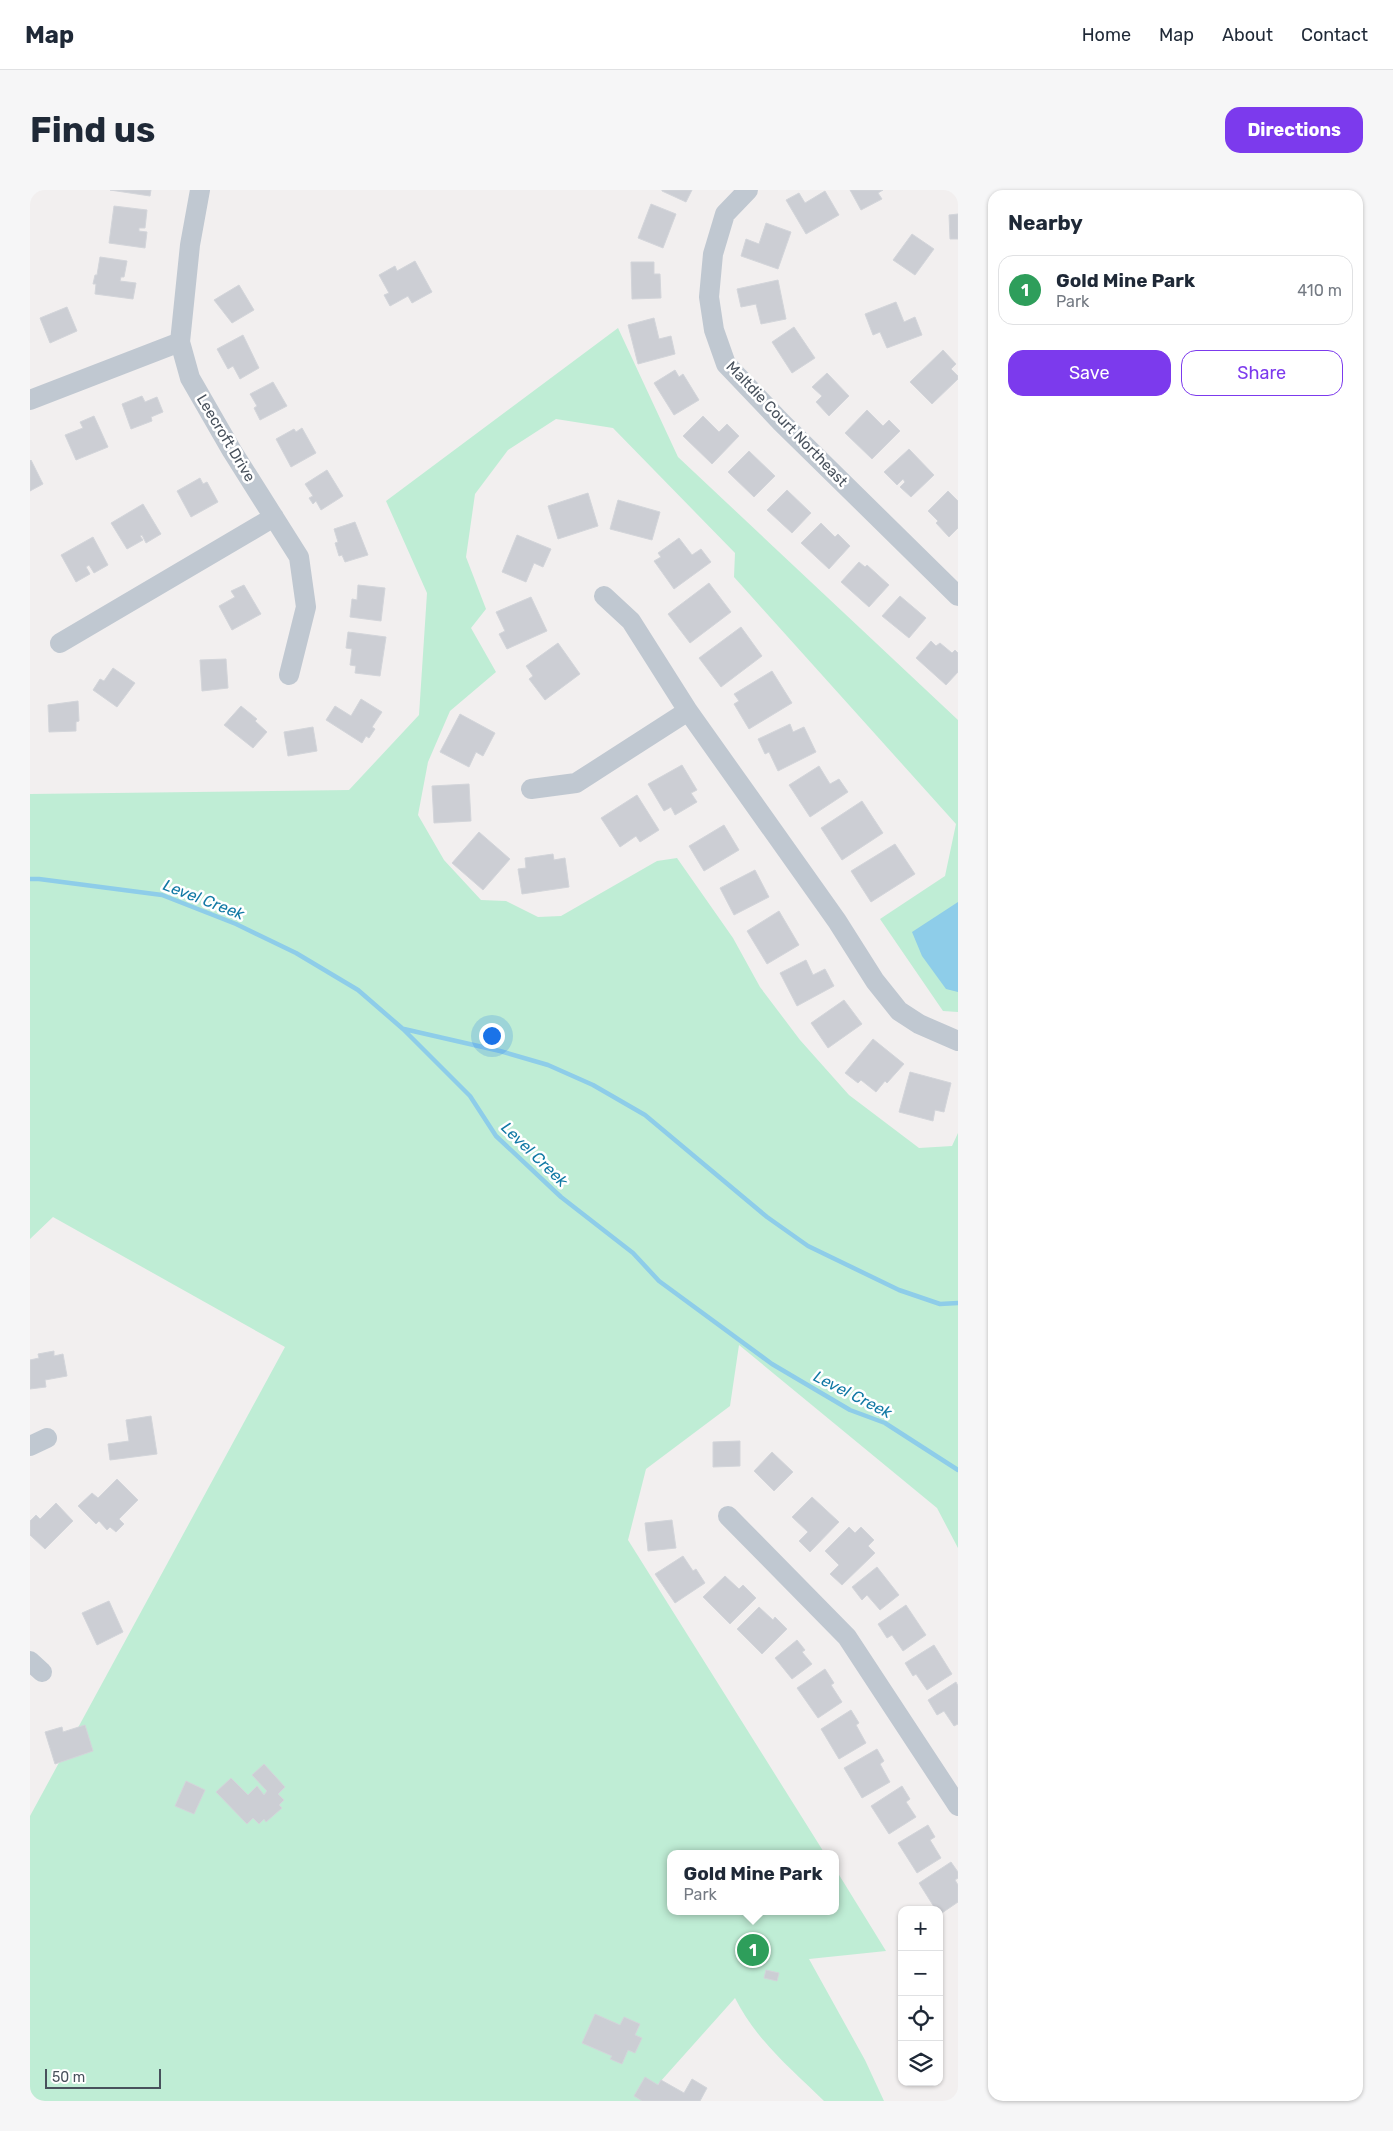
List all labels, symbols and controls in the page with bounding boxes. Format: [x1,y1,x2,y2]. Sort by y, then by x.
text: Map [25,21,74,49]
text: Home [1082,24,1131,46]
text: Map [1159,24,1194,46]
text: About [1222,24,1273,46]
text: Contact [1301,24,1368,46]
button: Directions [1225,107,1363,153]
text: Find us [30,109,155,151]
text: Nearby [1008,210,1083,235]
text: Gold Mine Park [1056,269,1195,292]
text: 1 [1021,281,1029,300]
text: 410 m [1297,281,1342,300]
text: Park [1056,292,1089,311]
button: Save [1008,350,1171,396]
button: Share [1181,350,1343,396]
street label: Maltdie Court Northeast [722,358,852,490]
street label: Leecroft Drive [193,391,259,485]
water label: Level Creek [161,875,248,924]
your location [479,1023,505,1049]
water label: Level Creek [497,1118,572,1191]
water label: Level Creek [810,1367,896,1423]
popup [667,1850,839,1915]
text: Gold Mine Park [683,1862,823,1885]
text: Park [683,1885,717,1904]
map controls [898,1906,943,2086]
button: + [898,1906,943,1951]
pin: 1 [737,1931,769,1969]
button: − [898,1951,943,1996]
button: locate [898,1996,943,2041]
button: layers [898,2041,943,2086]
scale bar [45,2066,161,2089]
text: 50 m [52,2069,85,2086]

